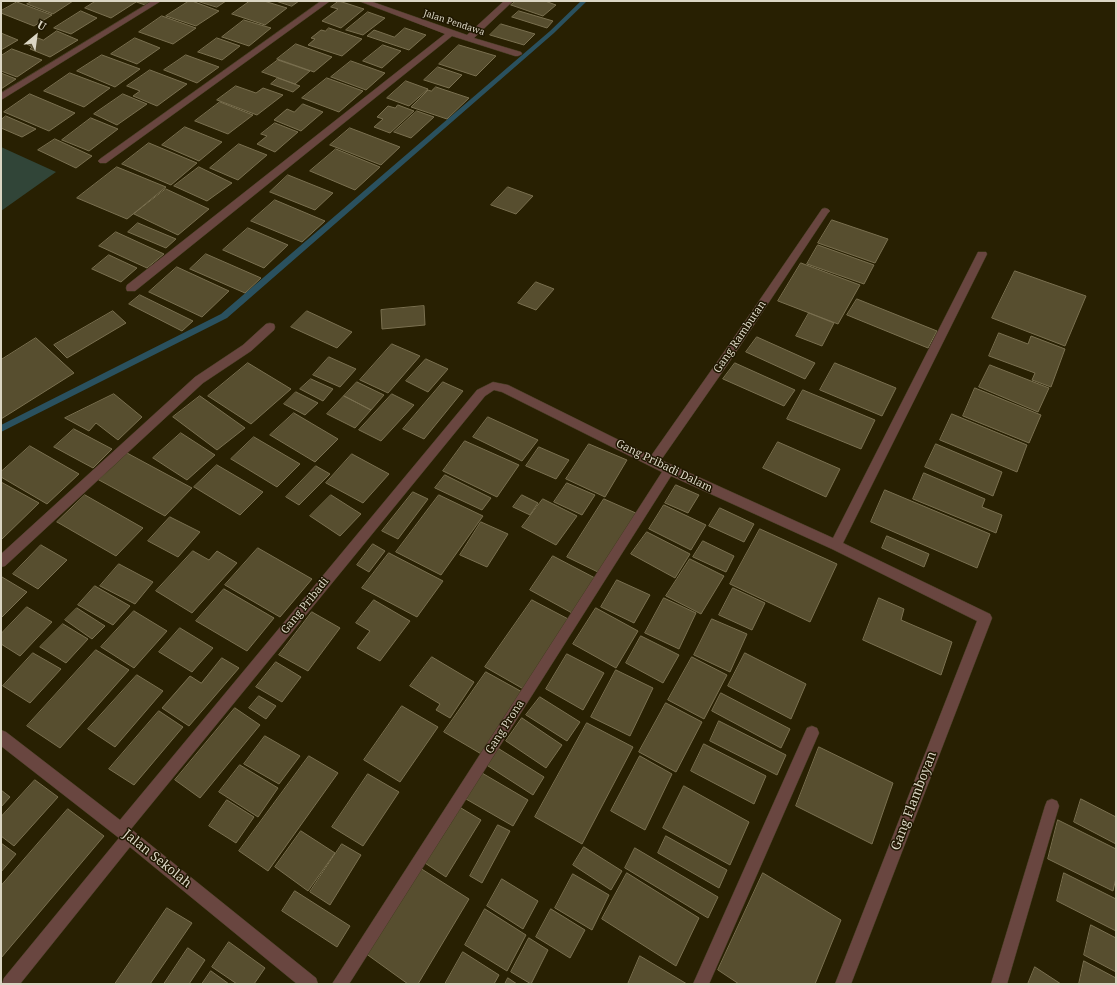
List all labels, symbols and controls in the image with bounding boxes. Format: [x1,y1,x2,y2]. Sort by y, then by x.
street label: Jalan Pendawa [422,8,486,38]
north arrow [16,16,56,56]
text: U [35,17,49,34]
street label: Gang Rambutan [711,298,769,376]
street label: Gang Pribadi Dalam [614,437,714,495]
street label: Gang Pribadi [278,575,332,637]
street label: Gang Prona [483,698,527,756]
street label: Gang Flamboyan [888,749,940,853]
street label: Jalan Sekolah [120,827,194,891]

